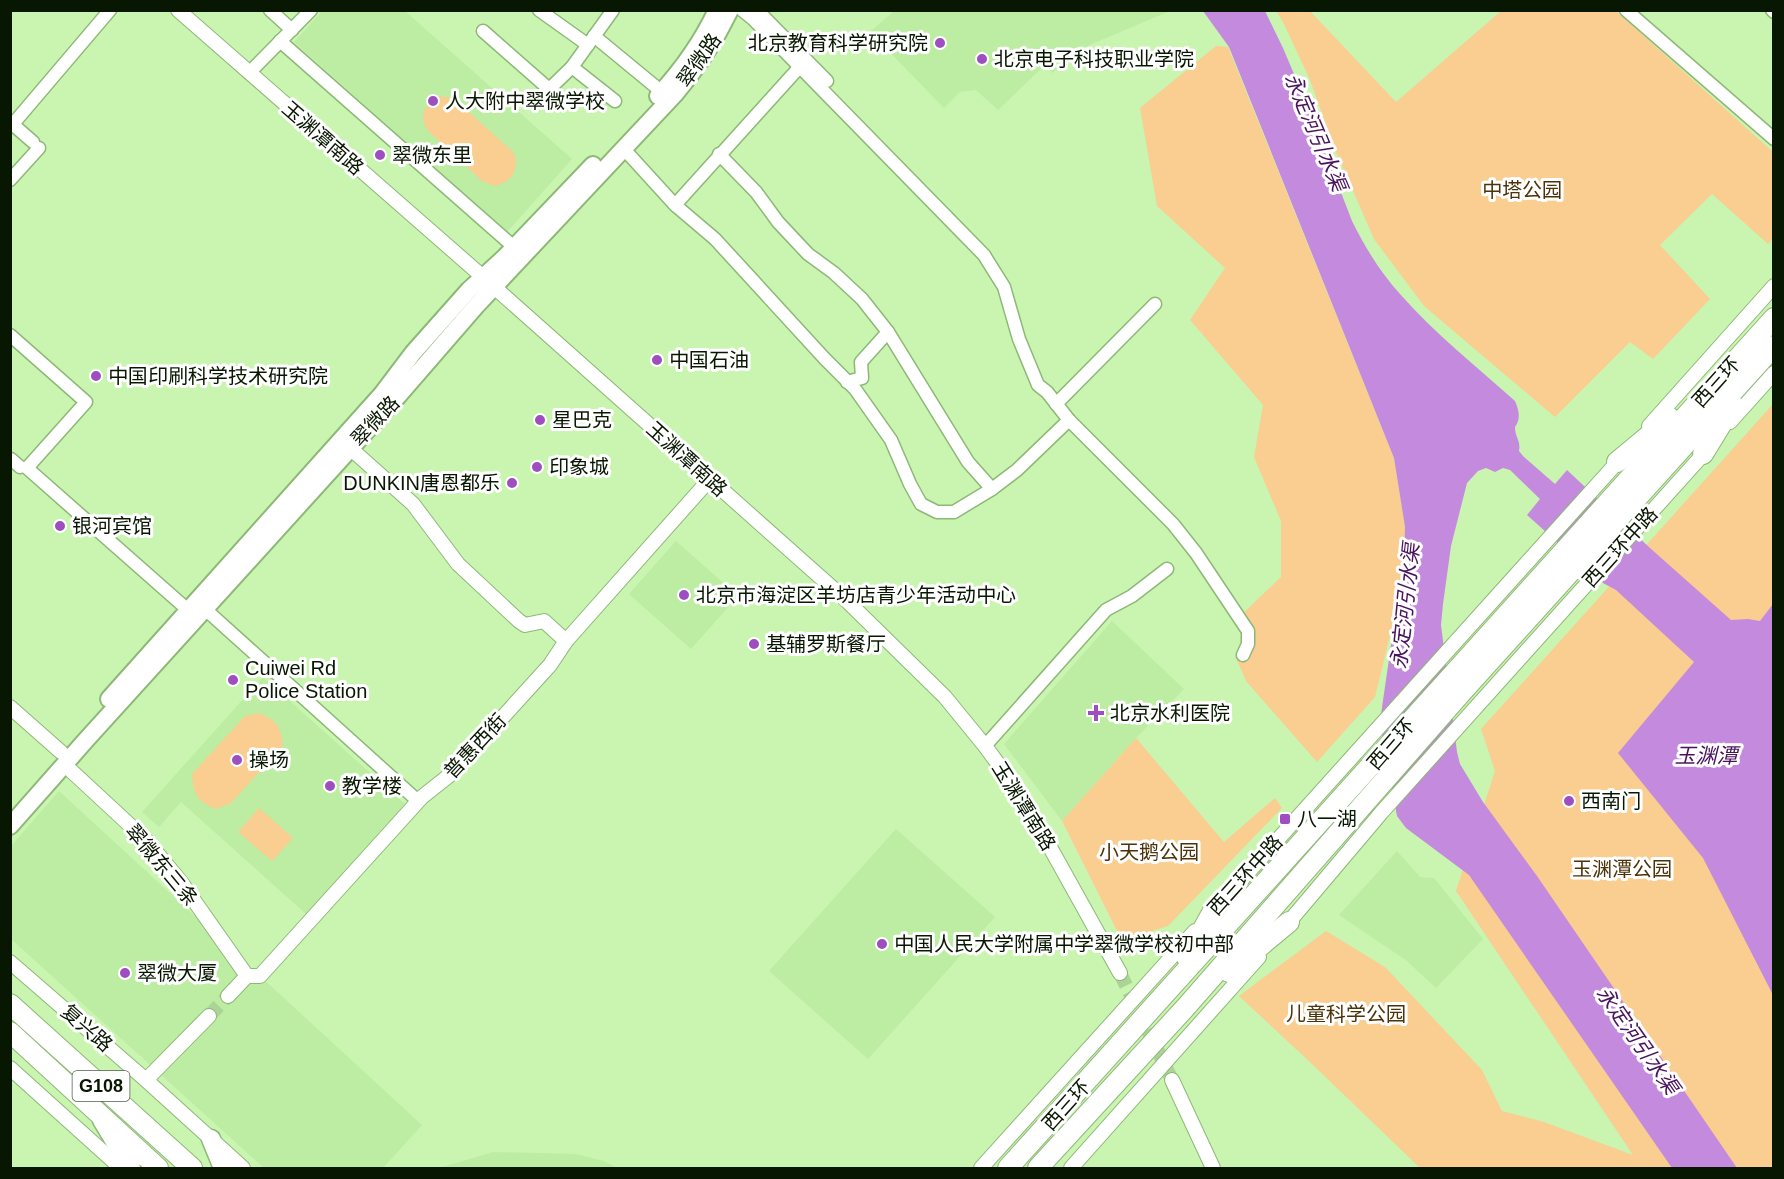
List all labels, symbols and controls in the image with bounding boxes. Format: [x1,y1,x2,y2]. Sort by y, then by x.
street label: 翠微路 [673,29,725,91]
place label: 北京教育科学研究院 [748,32,928,54]
marker: 北京教育科学研究院 [933,36,947,50]
place label: 北京电子科技职业学院 [994,48,1194,70]
marker: 北京电子科技职业学院 [975,52,989,66]
water label: 永定河引水渠 [1281,70,1352,197]
place label: 人大附中翠微学校 [445,90,605,112]
marker: 人大附中翠微学校 [426,94,440,108]
street label: 玉渊潭南路 [278,97,368,179]
place label: 翠微东里 [392,144,472,166]
marker: 翠微东里 [373,148,387,162]
park label: 中塔公园 [1482,179,1562,201]
place label: 中国石油 [669,349,749,371]
street label: 西三环 [1688,352,1744,412]
marker: 中国石油 [650,353,664,367]
place label: 中国印刷科学技术研究院 [108,365,328,387]
marker: 中国印刷科学技术研究院 [89,369,103,383]
street label: 翠微路 [346,392,404,450]
place label: 星巴克 [552,409,612,431]
marker: 星巴克 [533,413,547,427]
street label: 玉渊潭南路 [642,417,732,501]
place label: 印象城 [549,456,609,478]
marker: 印象城 [530,460,544,474]
place label: DUNKIN唐恩都乐 [343,472,500,494]
marker: DUNKIN唐恩都乐 [505,476,519,490]
street label: 西三环中路 [1578,502,1662,592]
place label: 银河宾馆 [72,515,152,537]
marker: 银河宾馆 [53,519,67,533]
water label: 永定河引水渠 [1387,539,1423,670]
place label: 北京市海淀区羊坊店青少年活动中心 [696,584,1016,606]
marker: 北京市海淀区羊坊店青少年活动中心 [677,588,691,602]
place label: 基辅罗斯餐厅 [766,633,886,655]
marker: 基辅罗斯餐厅 [747,637,761,651]
place label: Cuiwei Rd Police Station [245,657,367,702]
marker: Cuiwei Rd Police Station [226,673,240,687]
place label: 北京水利医院 [1110,702,1230,724]
marker: 北京水利医院 [1087,704,1105,722]
street label: 普惠西街 [440,709,510,783]
street label: 西三环 [1363,714,1419,774]
water label: 玉渊潭 [1675,744,1741,767]
place label: 操场 [249,749,289,771]
marker: 操场 [230,753,244,767]
street label: 玉渊潭南路 [988,758,1060,854]
place label: 教学楼 [342,775,402,797]
marker: 教学楼 [323,779,337,793]
place label: 西南门 [1581,790,1641,812]
marker: 西南门 [1562,794,1576,808]
place label: 八一湖 [1297,808,1357,830]
marker: 八一湖 [1278,812,1292,826]
street label: 翠微东三条 [121,820,203,910]
street label: 西三环中路 [1203,830,1287,920]
park label: 小天鹅公园 [1099,841,1199,863]
park label: 玉渊潭公园 [1572,858,1672,880]
place label: 中国人民大学附属中学翠微学校初中部 [894,933,1234,955]
marker: 中国人民大学附属中学翠微学校初中部 [875,937,889,951]
place label: 翠微大厦 [137,962,217,984]
marker: 翠微大厦 [118,966,132,980]
water label: 永定河引水渠 [1592,982,1685,1101]
street label: 复兴路 [57,1000,117,1056]
park label: 儿童科学公园 [1286,1003,1406,1025]
road number: G108 [72,1071,130,1101]
street label: 西三环 [1038,1075,1094,1135]

